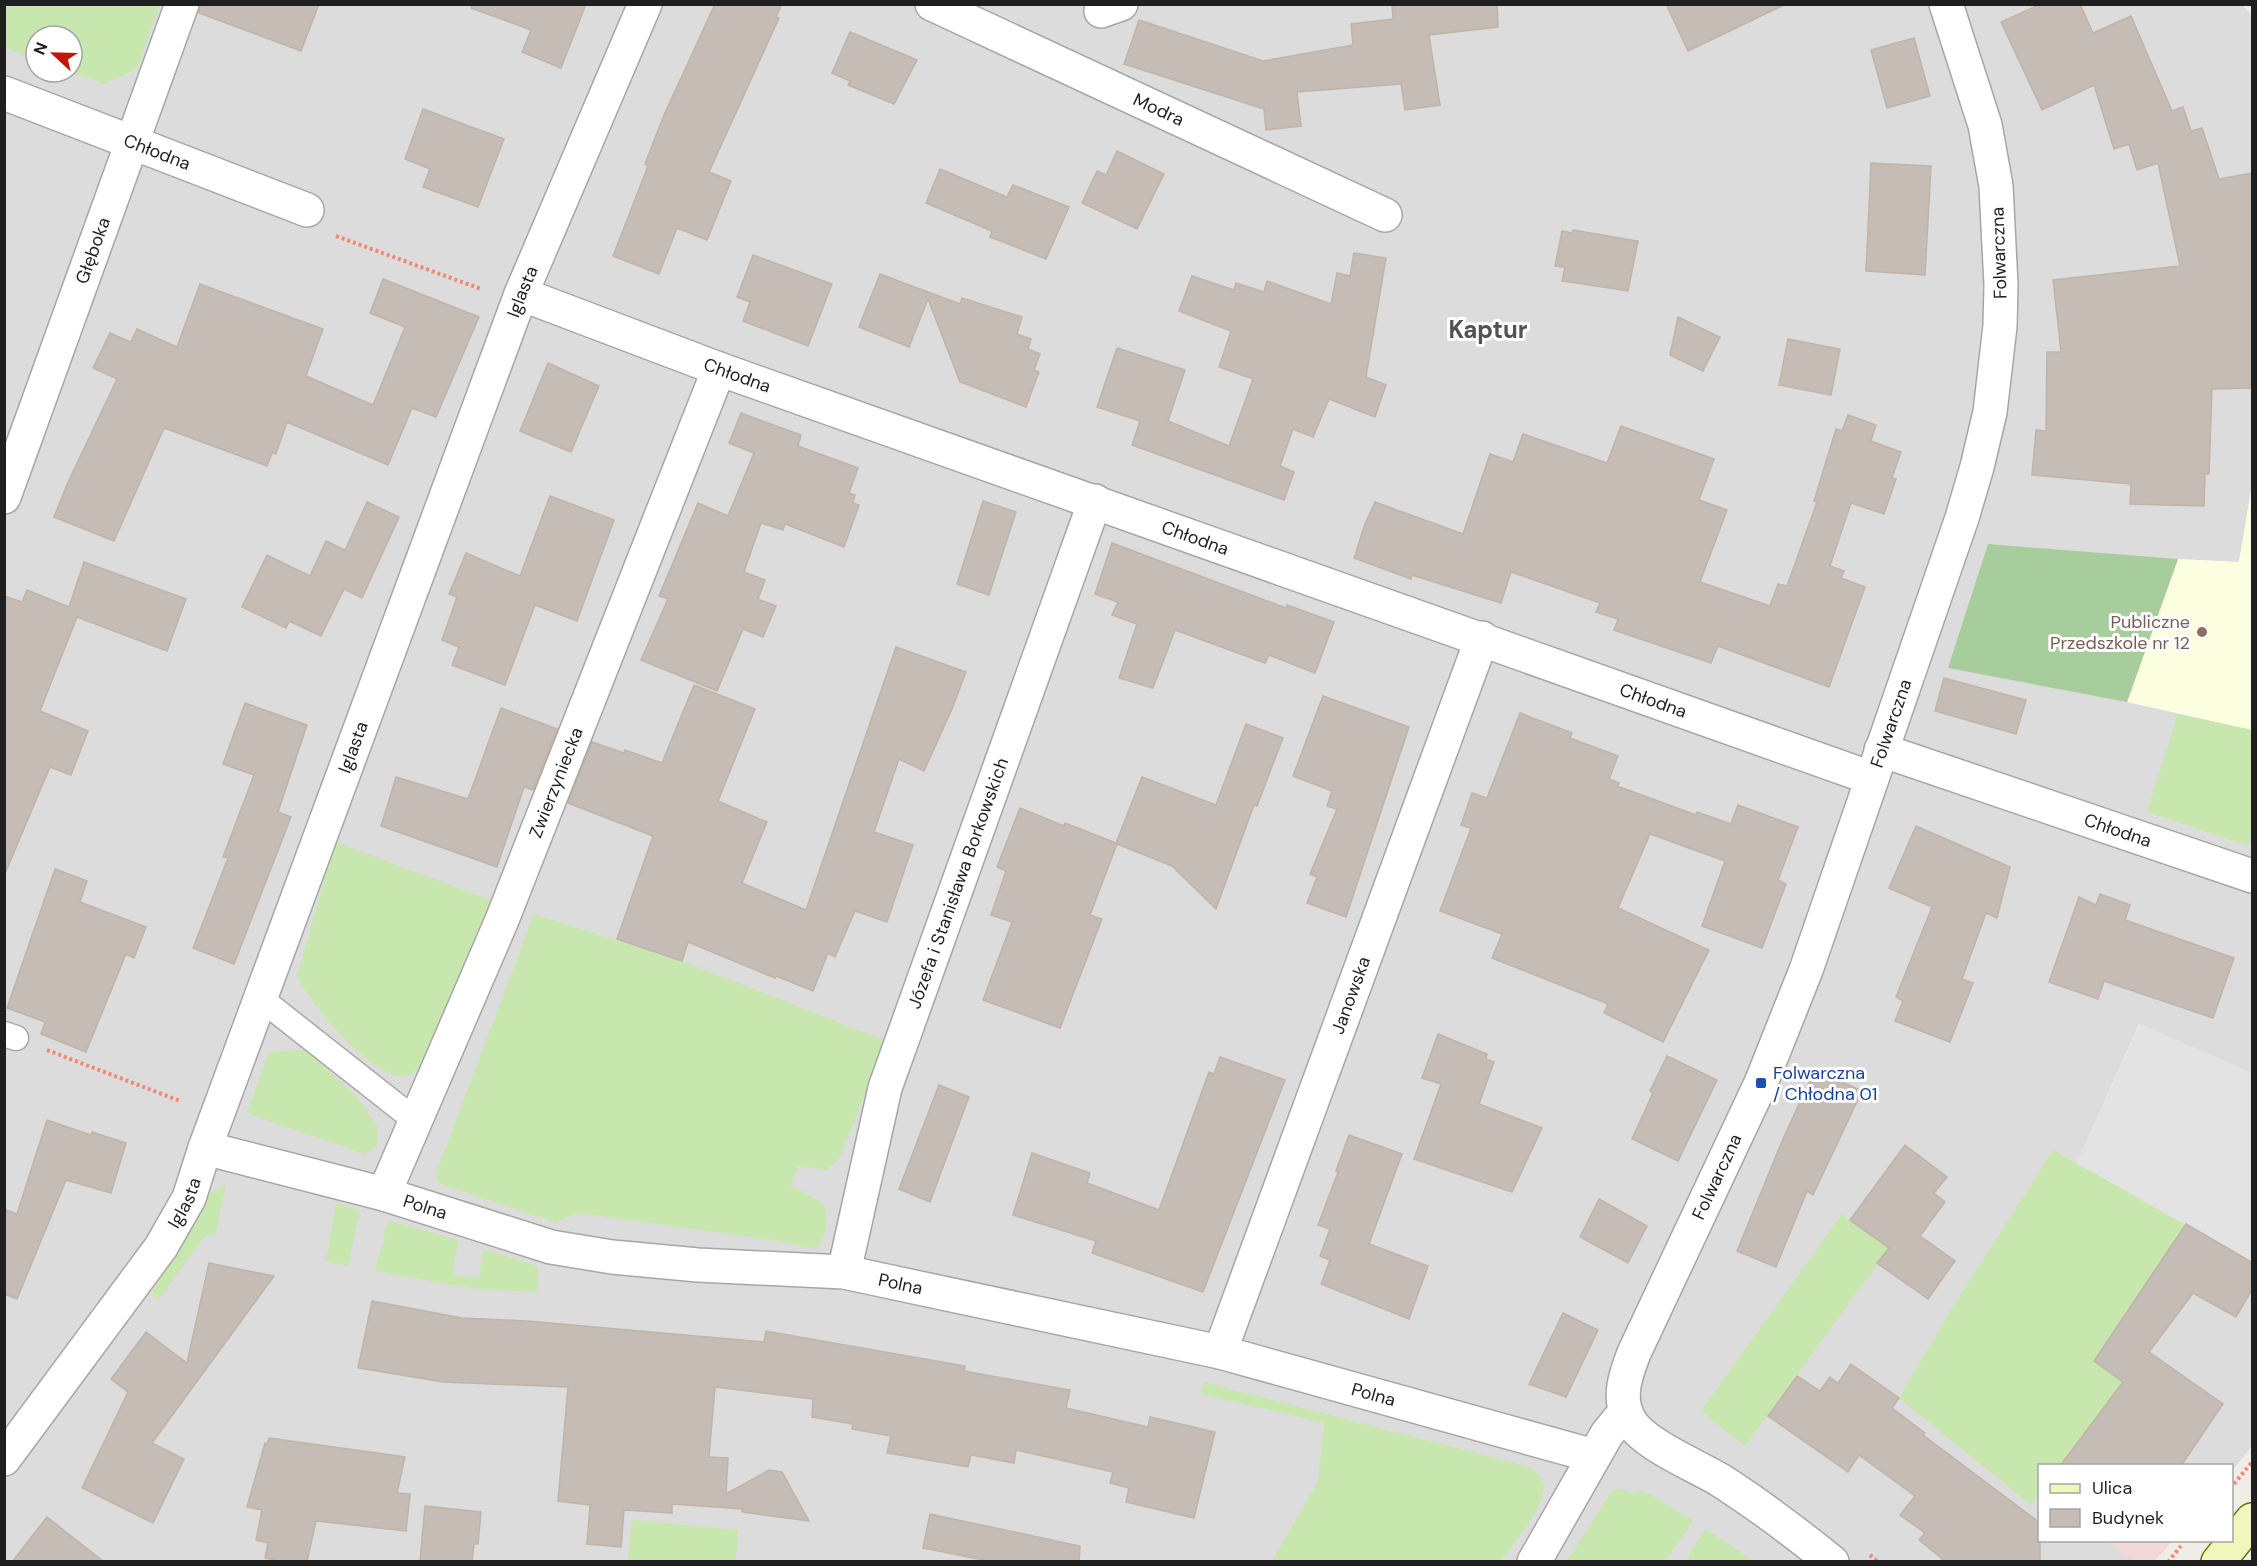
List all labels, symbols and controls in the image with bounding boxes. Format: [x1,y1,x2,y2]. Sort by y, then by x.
north arrow [24,24,84,84]
text: N [29,39,52,58]
street label: Modra [1129,87,1188,132]
street label: Chłodna [120,128,194,176]
street label: Folwarczna [1985,207,2013,299]
street label: Głęboka [70,214,116,287]
street label: Iglasta [501,262,544,321]
district label: Kaptur [1448,314,1528,345]
street label: Chłodna [700,352,774,398]
street label: Chłodna [1158,515,1232,561]
place label: Publiczne Przedszkole nr 12 [2050,610,2190,655]
marker: Publiczne Przedszkole nr 12 [2195,625,2209,639]
street label: Folwarczna [1865,676,1917,771]
street label: Chłodna [1616,678,1690,724]
street label: Iglasta [333,718,374,777]
street label: Zwierzyniecka [524,724,589,841]
street label: Józefa i Stanisława Borkowskich [902,755,1014,1012]
street label: Chłodna [2081,808,2155,853]
street label: Janowska [1326,953,1376,1037]
place label: Folwarczna / Chłodna 01 [1773,1061,1877,1106]
marker: Folwarczna / Chłodna 01 [1754,1076,1768,1090]
street label: Folwarczna [1686,1130,1747,1224]
street label: Iglasta [162,1175,207,1233]
street label: Polna [400,1189,450,1225]
street label: Polna [876,1268,925,1300]
street label: Polna [1349,1377,1398,1412]
legend [2038,1464,2233,1542]
text: Ulica [2092,1476,2132,1500]
text: Budynek [2092,1506,2164,1530]

